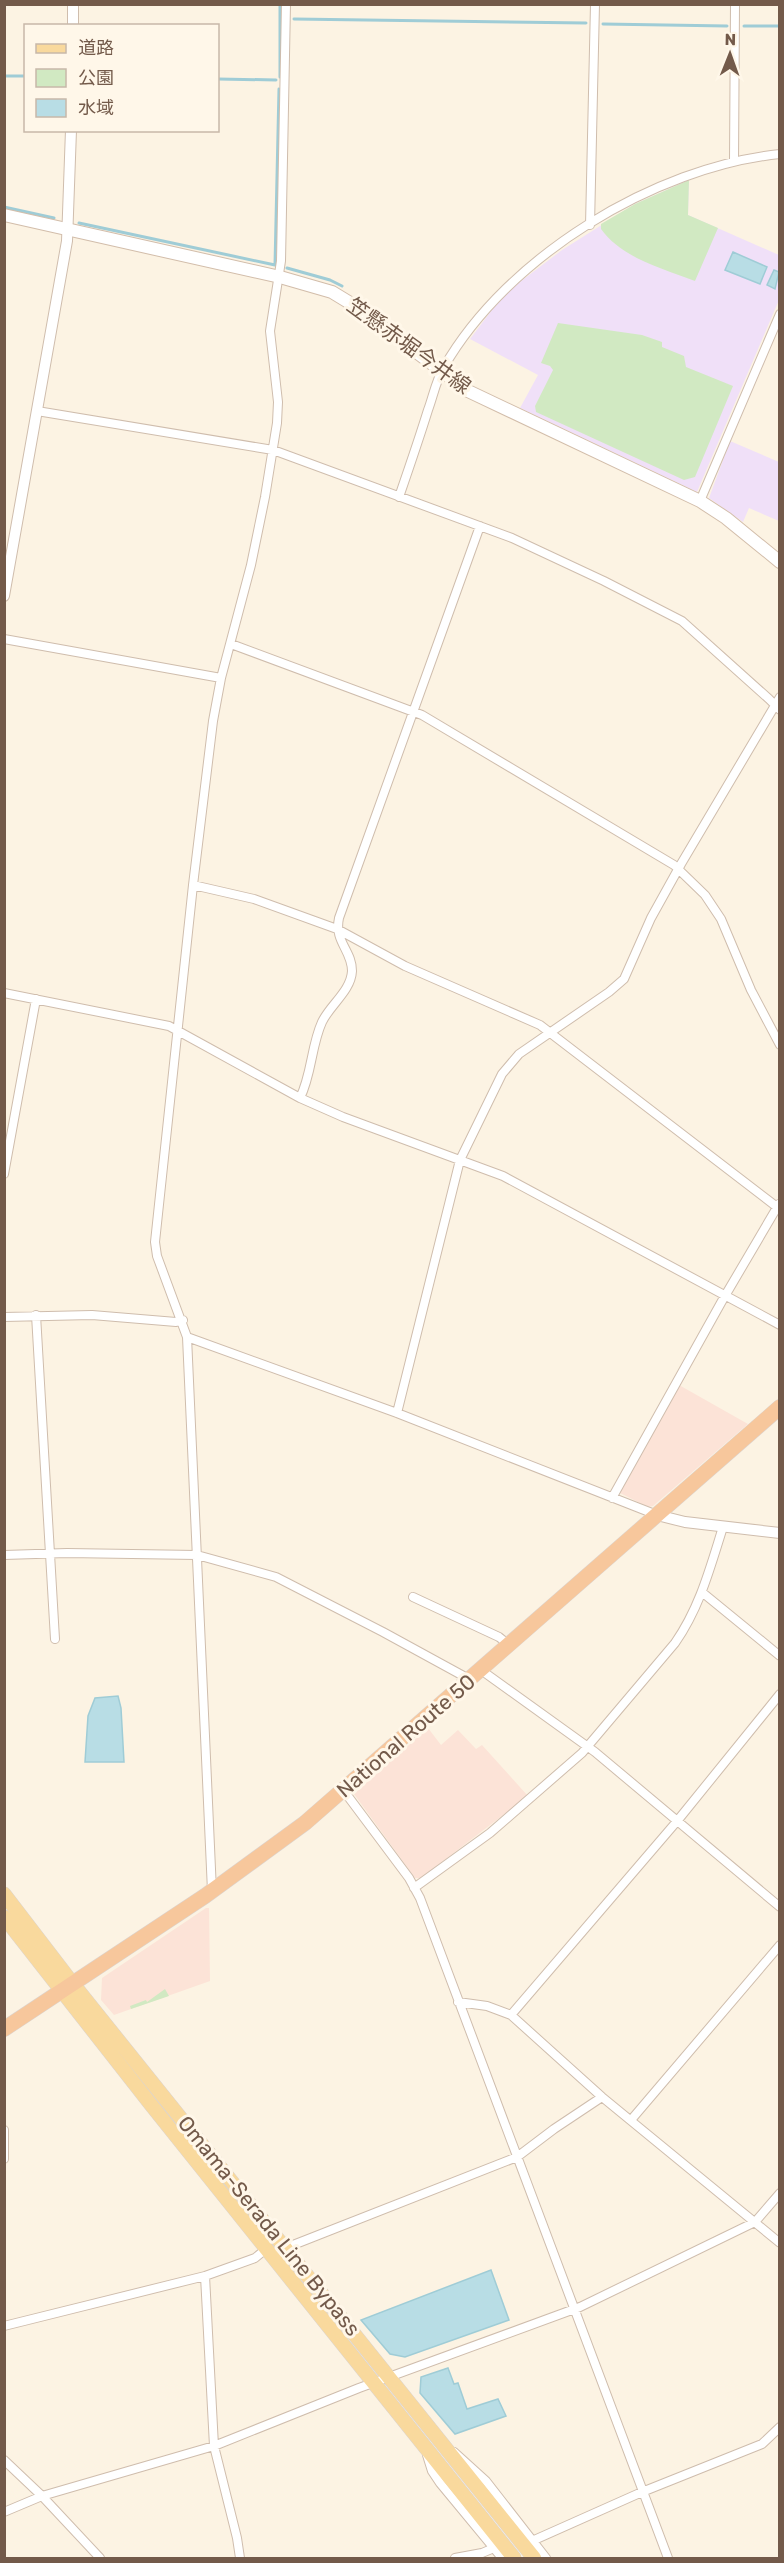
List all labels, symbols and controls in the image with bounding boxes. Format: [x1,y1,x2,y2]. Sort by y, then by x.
legend [24,24,219,132]
north arrow [700,24,760,84]
text: N [724,30,736,49]
text: 道路 [78,37,114,59]
text: 公園 [78,67,114,89]
text: 水域 [78,97,114,119]
street label: 笠懸赤堀今井線 [342,292,476,399]
street label: National Route 50 [331,1669,480,1803]
street label: Omama-Serada Line Bypass [173,2111,366,2341]

